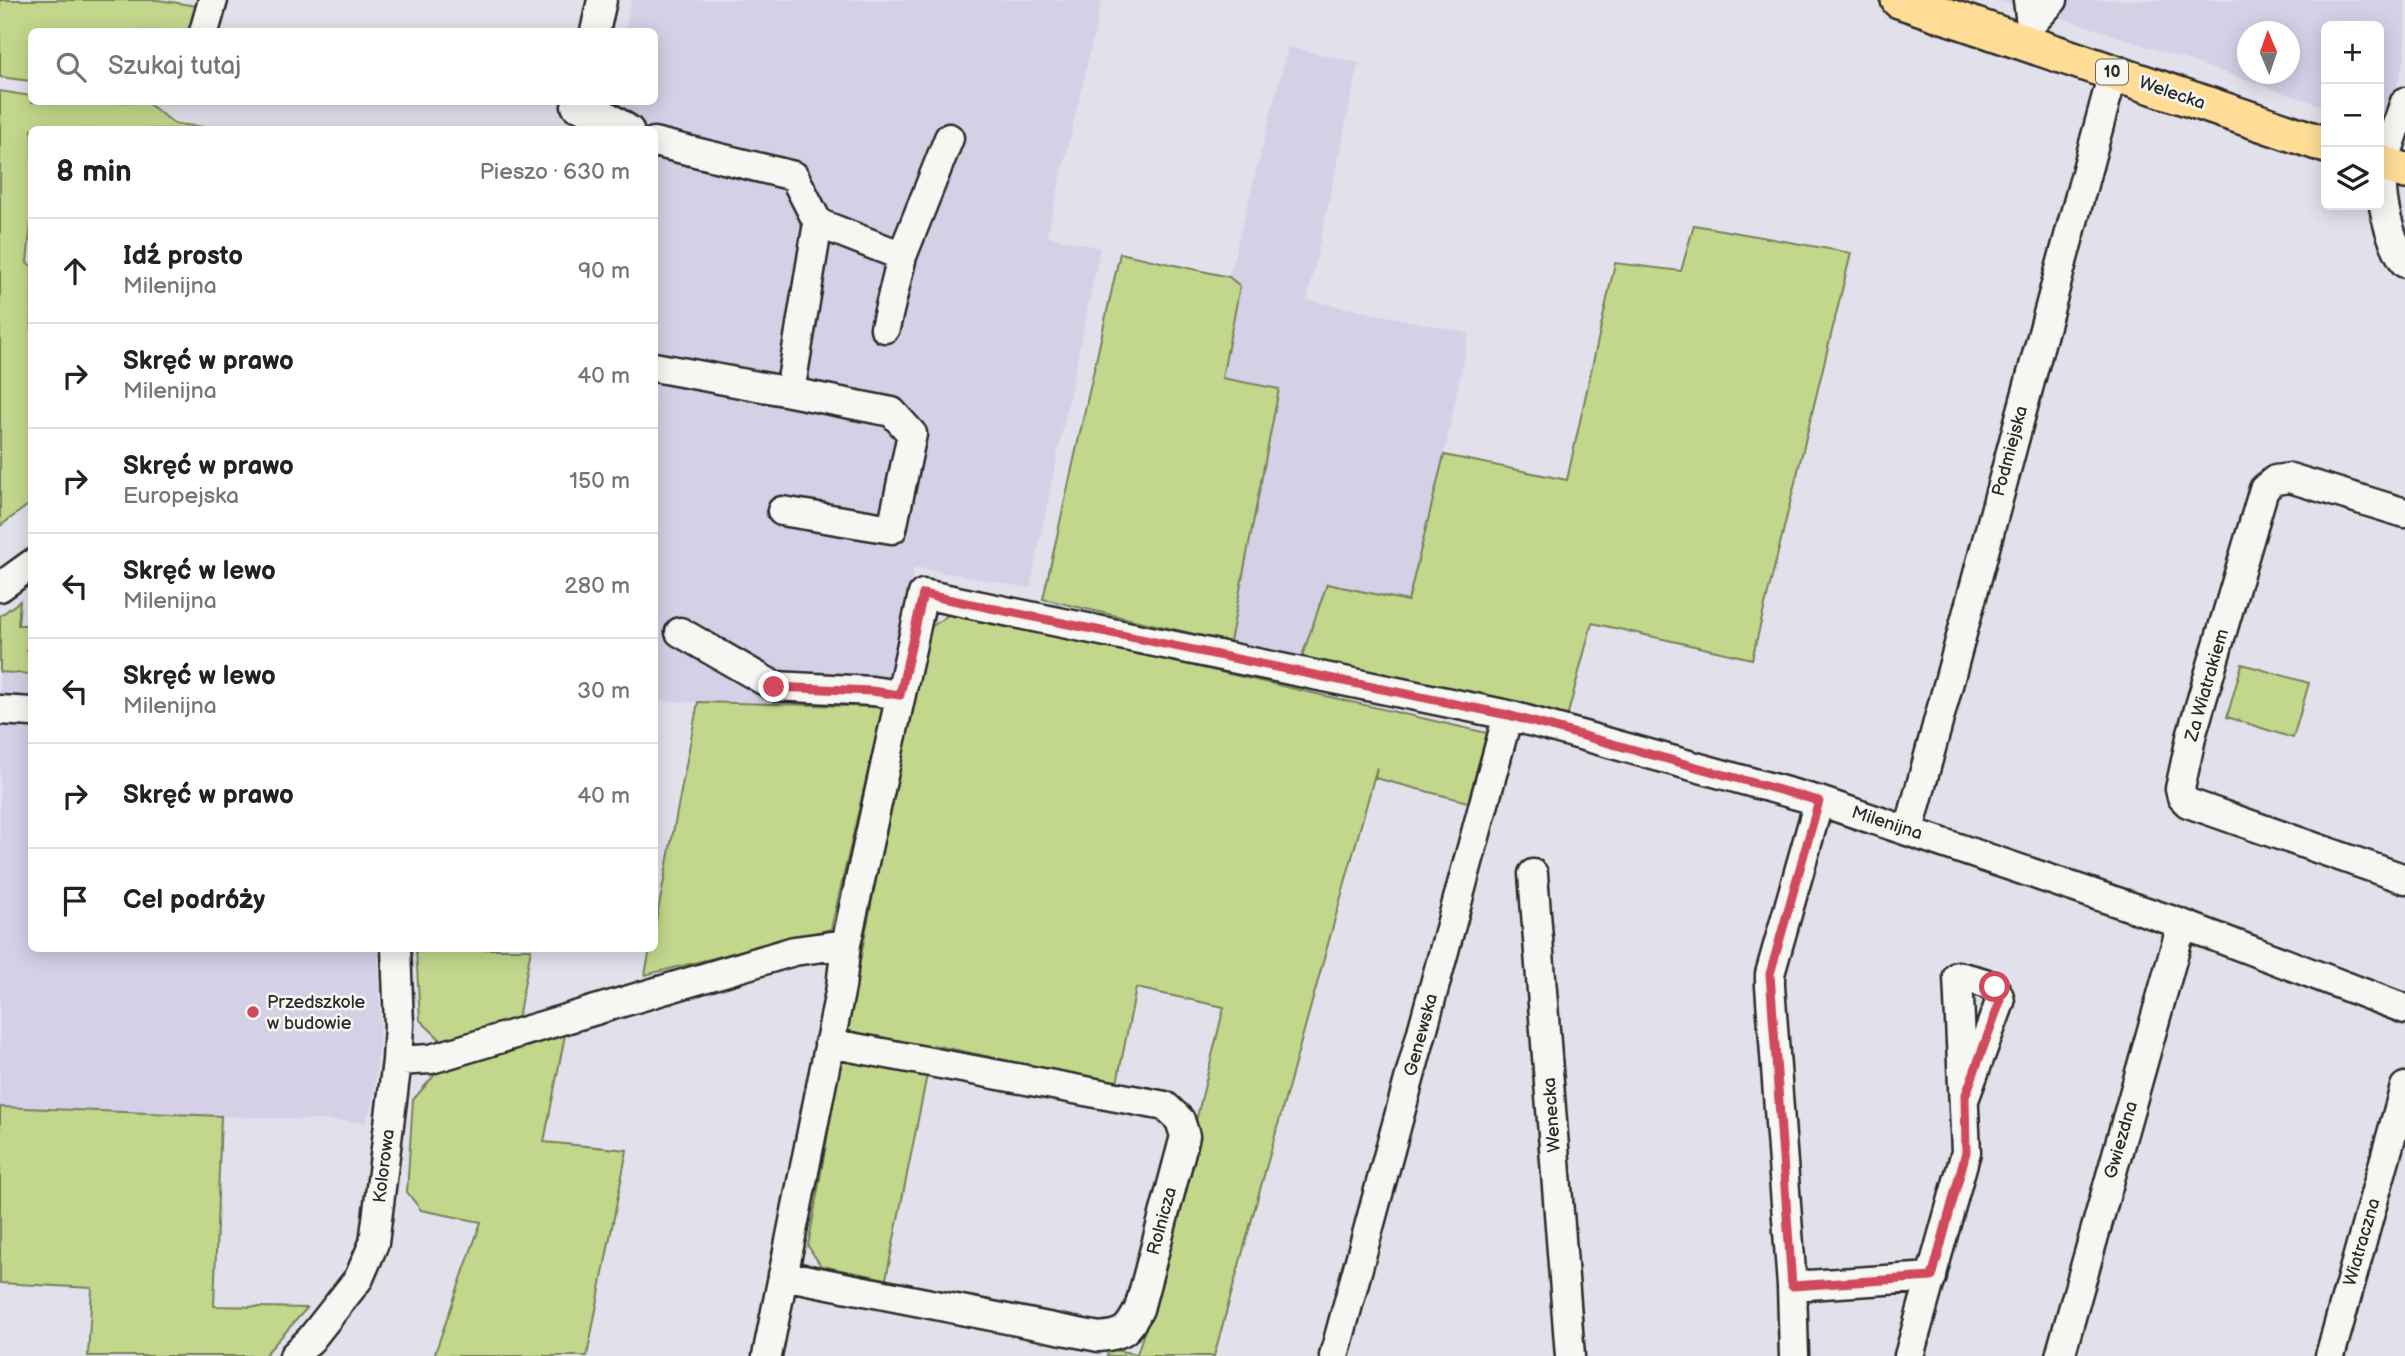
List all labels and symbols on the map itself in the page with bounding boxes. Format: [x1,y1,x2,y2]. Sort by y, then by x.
north arrow [2237,21,2300,84]
road number: 10 [2096,60,2128,85]
street label: Welecka [2136,72,2208,114]
street label: Podmiejska [1988,403,2032,499]
street label: Za Wiatrakiem [2181,626,2233,744]
route end [758,671,789,702]
street label: Milenijna [1849,802,1925,844]
route start [1979,971,2010,1002]
street label: Genewska [1400,991,1442,1079]
place label: Przedszkole w budowie [267,992,366,1034]
marker: Przedszkole w budowie [245,1004,261,1020]
street label: Wenecka [1539,1077,1565,1153]
street label: Gwiezdna [2100,1099,2142,1181]
street label: Kolorowa [369,1128,399,1204]
street label: Rolnicza [1143,1185,1181,1257]
street label: Wiatraczna [2339,1196,2385,1288]

